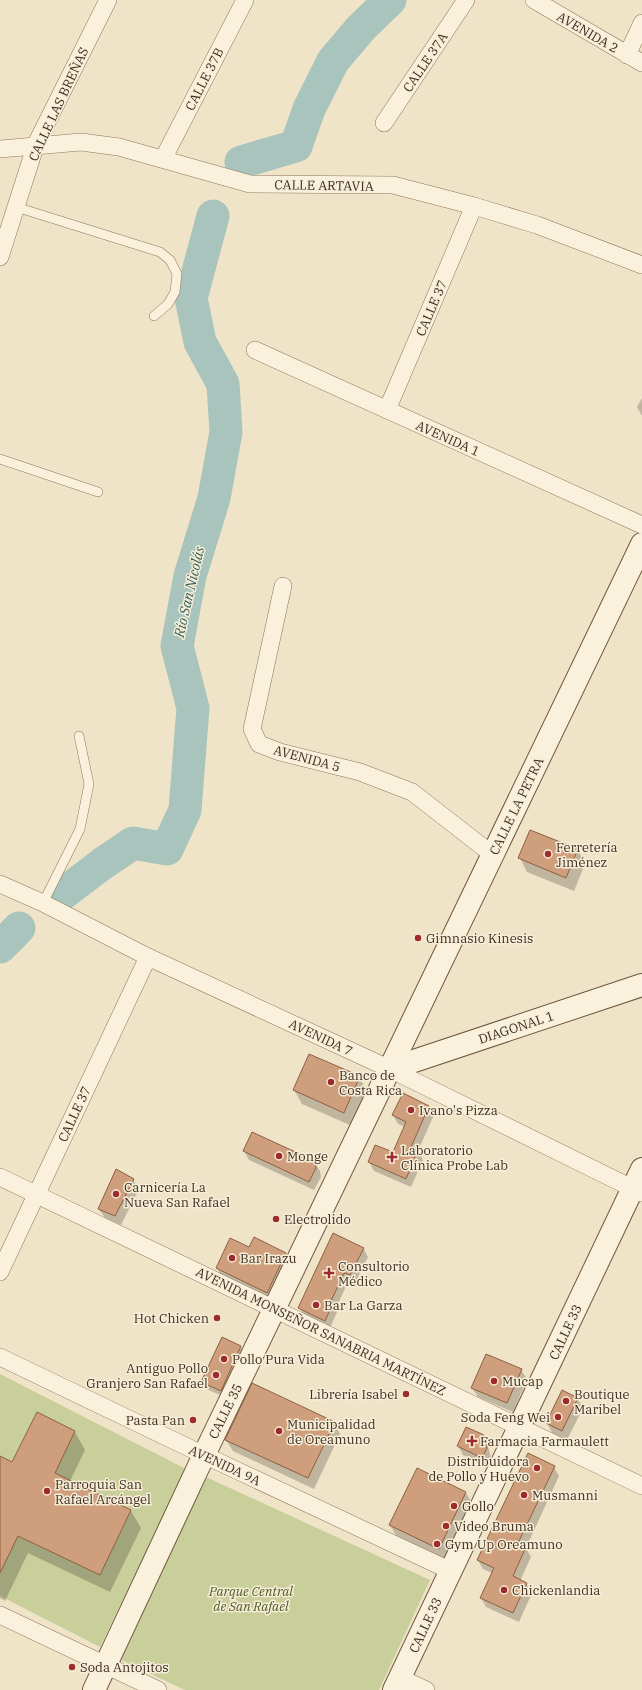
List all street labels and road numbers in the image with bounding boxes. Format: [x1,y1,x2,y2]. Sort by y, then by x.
street label: AVENIDA 2 [554,8,622,57]
street label: CALLE 37A [399,29,452,95]
street label: CALLE LAS BREÑAS [25,45,92,164]
street label: CALLE 37B [181,45,228,113]
street label: CALLE ARTAVIA [274,176,374,195]
street label: CALLE 37 [412,277,451,339]
street label: AVENIDA 1 [413,417,483,460]
street label: AVENIDA 5 [272,741,342,776]
street label: CALLE LA PETRA [485,755,547,858]
street label: DIAGONAL 1 [476,1007,556,1048]
street label: AVENIDA 7 [286,1015,355,1060]
street label: CALLE 37 [54,1084,95,1145]
street label: AVENIDA MONSEÑOR SANABRIA MARTÍNEZ [193,1263,449,1400]
street label: CALLE 33 [545,1302,586,1363]
street label: CALLE 35 [205,1381,246,1442]
street label: AVENIDA 9A [186,1441,264,1490]
street label: CALLE 33 [405,1595,446,1656]

